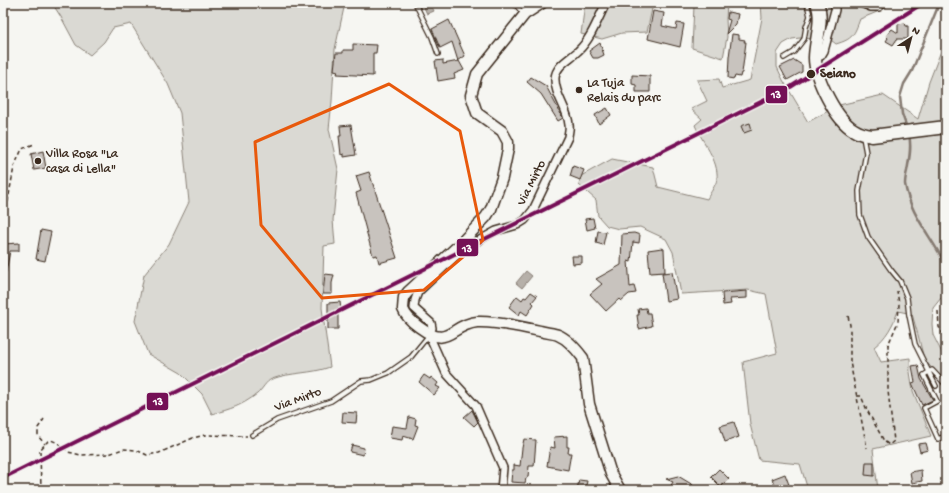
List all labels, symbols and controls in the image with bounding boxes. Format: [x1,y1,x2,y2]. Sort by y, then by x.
north arrow [891,18,931,58]
text: N [909,25,922,38]
place label: Seiano [820,67,856,82]
marker: Seiano [805,68,817,80]
place label: La Tuja Relais du parc [587,76,661,106]
marker: La Tuja Relais du parc [574,85,584,95]
line badge: 13 [765,85,788,104]
text: 13 [770,90,781,102]
place label: Villa Rosa "La casa di Lella" [45,147,119,177]
marker: Villa Rosa "La casa di Lella" [33,156,43,166]
street label: Via Mirto [514,158,550,209]
line badge: 13 [456,238,479,257]
text: 13 [461,244,472,256]
street label: Via Mirto [272,385,324,416]
line badge: 13 [146,392,169,411]
text: 13 [152,397,163,409]

